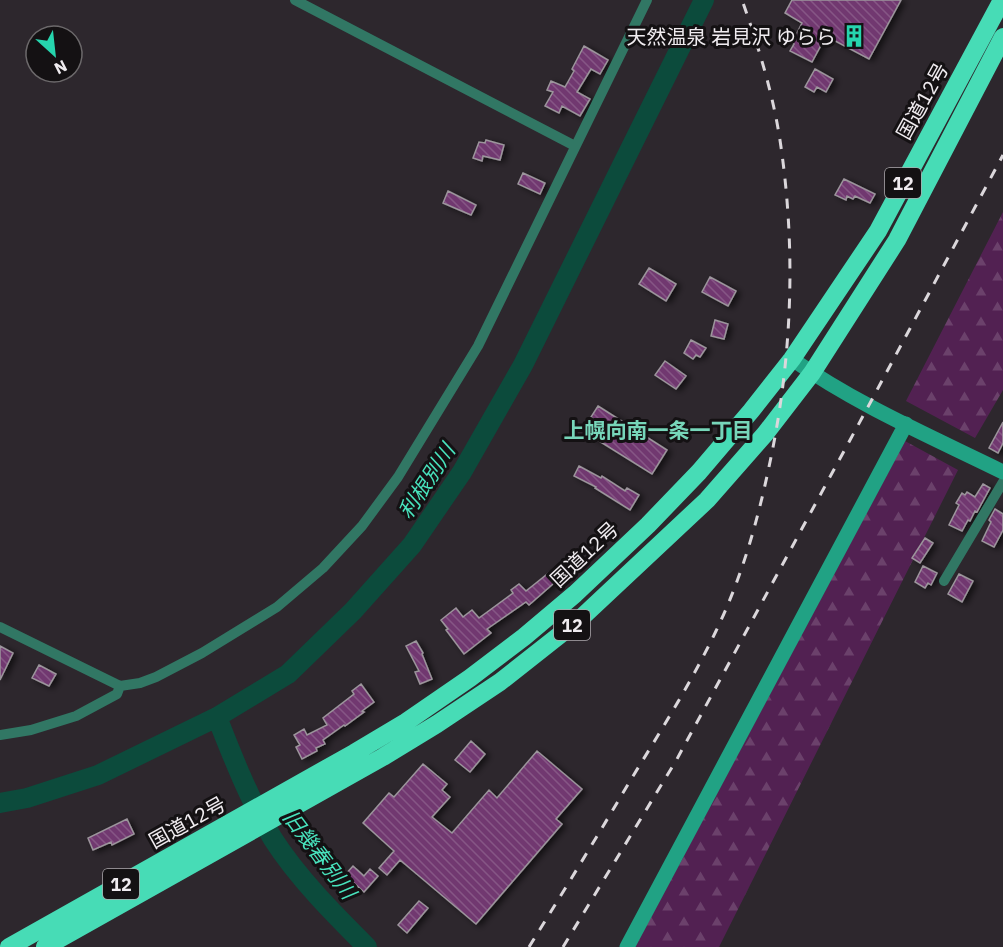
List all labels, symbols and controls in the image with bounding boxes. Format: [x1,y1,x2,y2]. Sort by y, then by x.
place label: 天然温泉 岩見沢 ゆらら [627,23,836,50]
building icon: 天然温泉 岩見沢 ゆらら [841,23,867,49]
north arrow [24,24,84,84]
text: N [51,56,71,79]
street label: 国道12号 [890,58,954,144]
road number: 12 [885,168,921,198]
district label: 上幌向南一条一丁目 [564,416,753,444]
water label: 利根別川 [391,436,462,524]
street label: 国道12号 [544,515,624,593]
road number: 12 [554,610,590,640]
street label: 国道12号 [144,790,230,854]
water label: 旧幾春別川 [277,804,364,906]
road number: 12 [103,869,139,899]

